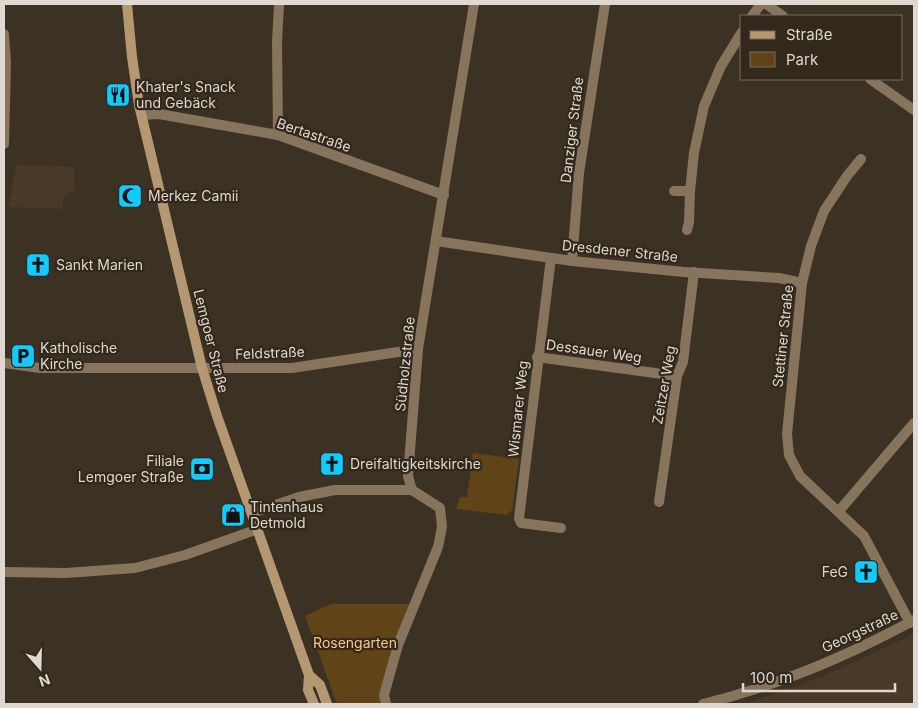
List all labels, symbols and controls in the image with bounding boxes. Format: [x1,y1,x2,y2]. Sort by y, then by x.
legend [740,15,903,80]
text: Straße [786,25,833,44]
text: Park [786,50,819,69]
street label: Danziger Straße [557,76,586,184]
place label: Khater's Snack und Gebäck [136,78,236,111]
restaurant icon: Khater's Snack und Gebäck [105,82,131,108]
street label: Bertastraße [275,114,353,155]
mosque icon: Merkez Camii [117,183,143,209]
place label: Merkez Camii [148,187,238,204]
street label: Dresdener Straße [561,236,679,265]
church icon: Sankt Marien [25,252,51,278]
place label: Sankt Marien [56,256,143,273]
street label: Stettiner Straße [769,284,796,388]
street label: Lemgoer Straße [190,287,233,394]
street label: Südholzstraße [391,316,418,412]
street label: Dessauer Weg [545,335,643,366]
place label: Katholische Kirche [40,339,117,372]
parking icon: Katholische Kirche [10,343,36,369]
street label: Feldstraße [235,343,305,362]
street label: Zeitzer Weg [648,344,679,426]
street label: Wismarer Weg [504,360,531,458]
church icon: Dreifaltigkeitskirche [319,451,345,477]
place label: Filiale Lemgoer Straße [78,452,184,485]
place label: Dreifaltigkeitskirche [350,455,481,472]
bank icon: Filiale Lemgoer Straße [189,456,215,482]
place label: Tintenhaus Detmold [250,498,323,531]
shop icon: Tintenhaus Detmold [220,502,246,528]
church icon: FeG [853,559,879,585]
place label: FeG [822,563,848,580]
street label: Georgstraße [819,605,901,656]
park label: Rosengarten [313,634,397,651]
north arrow [15,643,65,693]
scale bar [743,660,896,692]
text: 100 m [750,668,792,687]
text: N [37,671,53,690]

